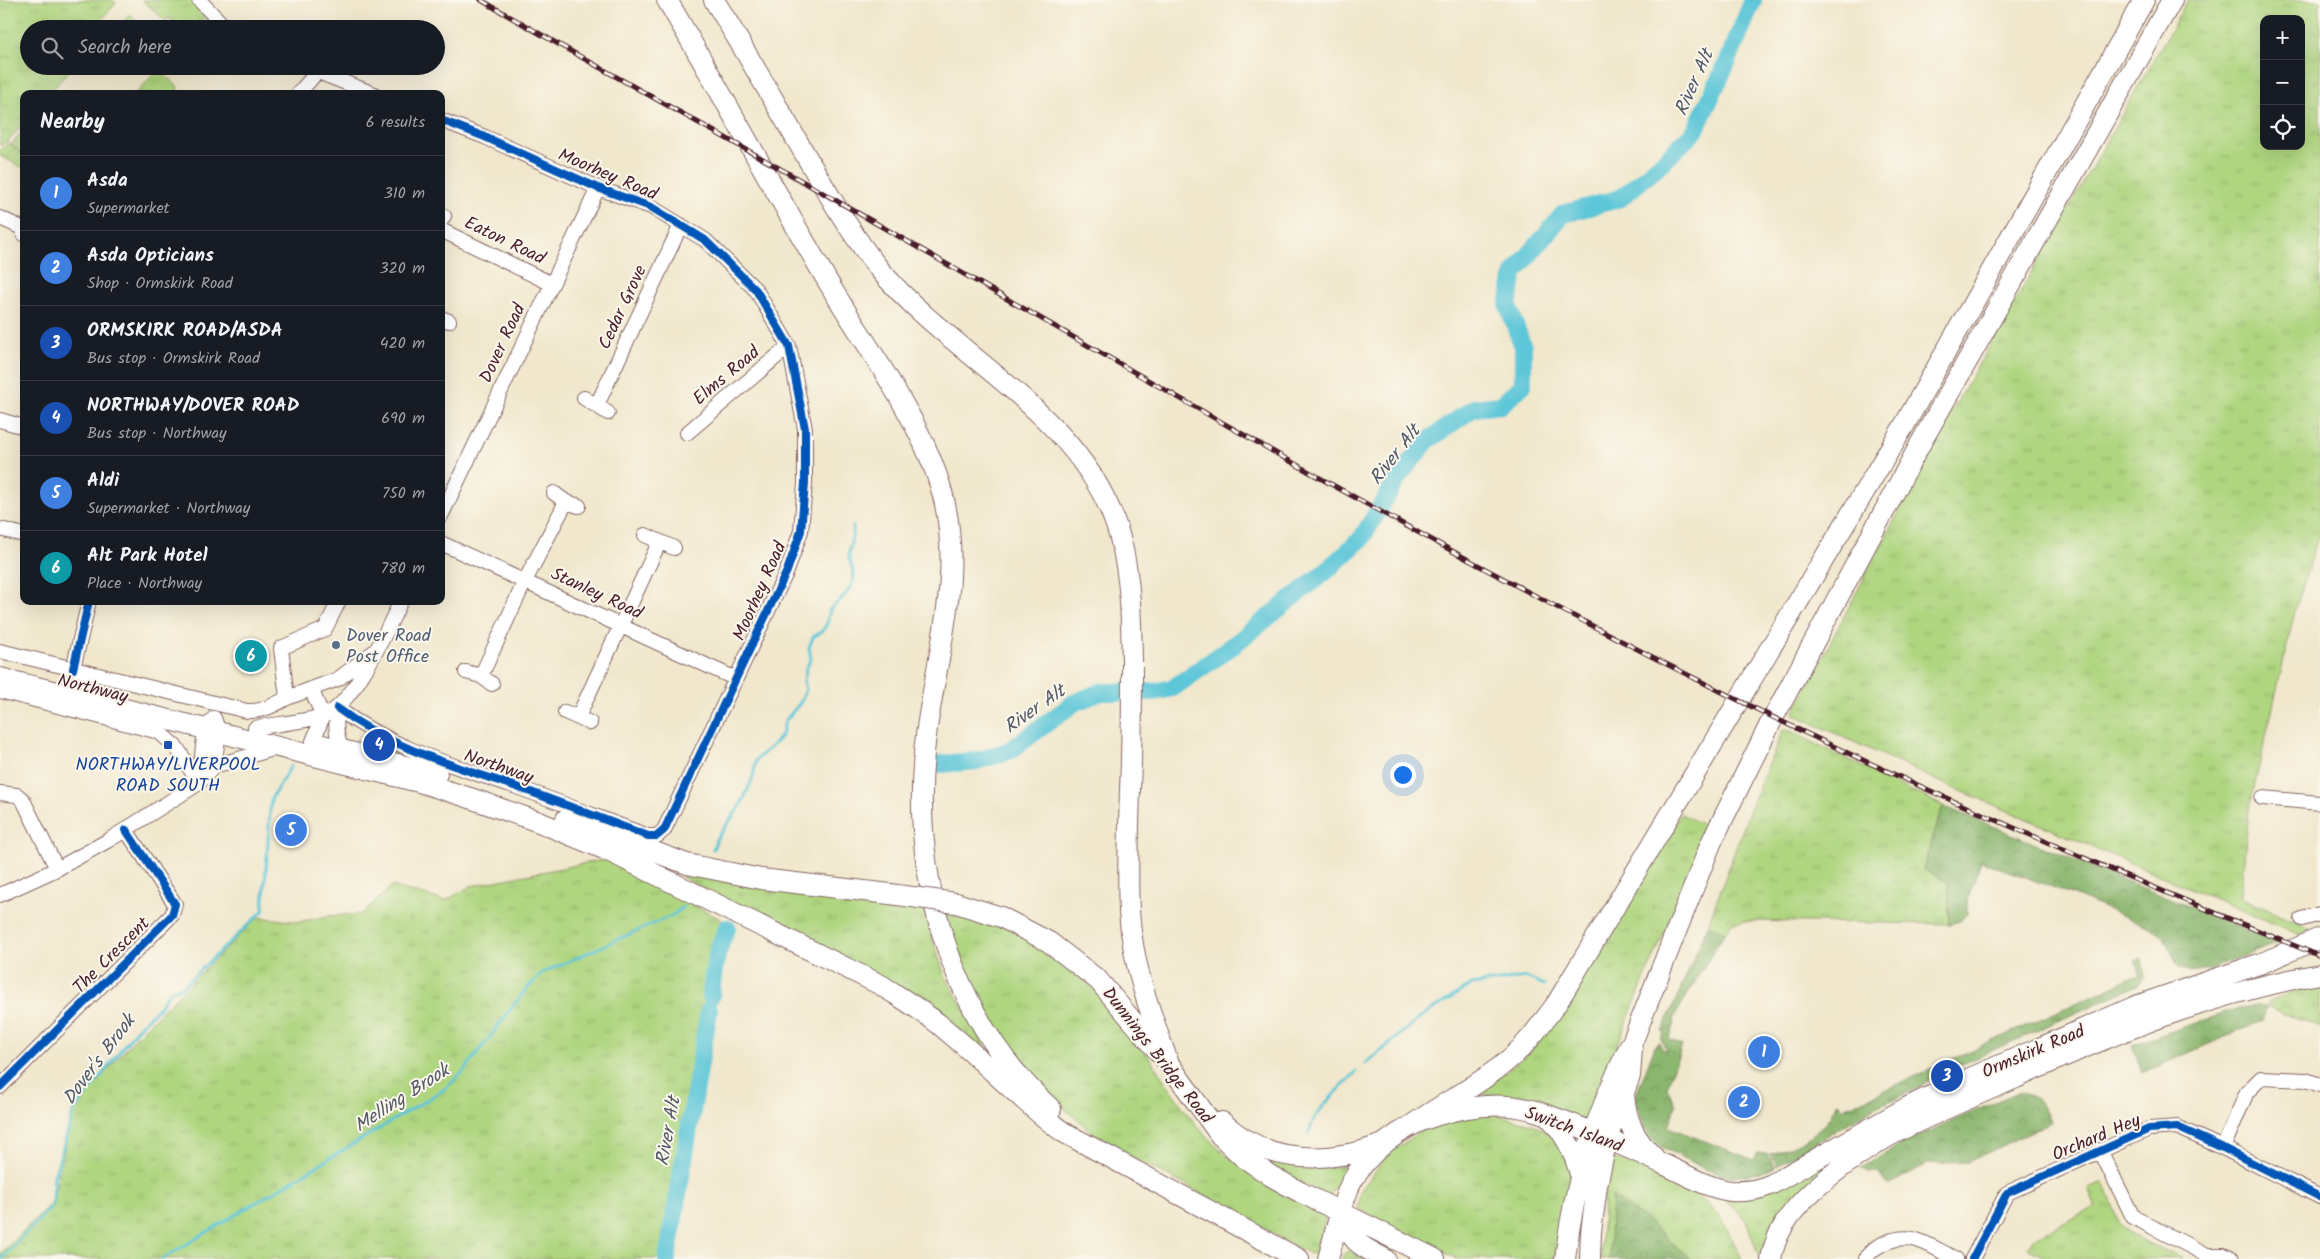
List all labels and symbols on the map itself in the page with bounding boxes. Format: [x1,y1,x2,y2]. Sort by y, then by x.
water label: River Alt [1667,42,1724,121]
street label: Moorhey Road [553,141,663,210]
street label: Eaton Road [459,209,551,274]
street label: Cedar Grove [591,261,656,355]
street label: Dover Road [472,298,535,388]
street label: Elms Road [687,339,768,413]
water label: River Alt [1362,416,1430,492]
street label: Moorhey Road [726,536,796,646]
street label: Stanley Road [545,560,648,629]
place label: Dover Road Post Office [346,622,432,672]
pin: 6 [235,637,267,675]
marker: Dover Road Post Office [330,639,342,651]
street label: Northway [54,667,132,712]
water label: River Alt [998,676,1074,742]
pin: 4 [363,726,395,764]
marker: NORTHWAY/LIVERPOOL ROAD SOUTH [162,739,174,751]
street label: Northway [460,742,538,793]
place label: NORTHWAY/LIVERPOOL ROAD SOUTH [76,751,260,801]
your location [1390,762,1416,788]
pin: 5 [275,811,307,849]
street label: The Crescent [67,910,158,1002]
street label: Dunnings Bridge Road [1094,981,1220,1132]
water label: Dover's Brook [56,1006,146,1112]
street label: Ormskirk Road [1978,1017,2091,1087]
pin: 1 [1748,1033,1780,1071]
water label: Melling Brook [348,1055,458,1141]
pin: 3 [1931,1057,1963,1095]
pin: 2 [1728,1083,1760,1121]
water label: River Alt [648,1092,690,1168]
street label: Switch Island [1520,1099,1628,1162]
street label: Orchard Hey [2048,1106,2146,1170]

